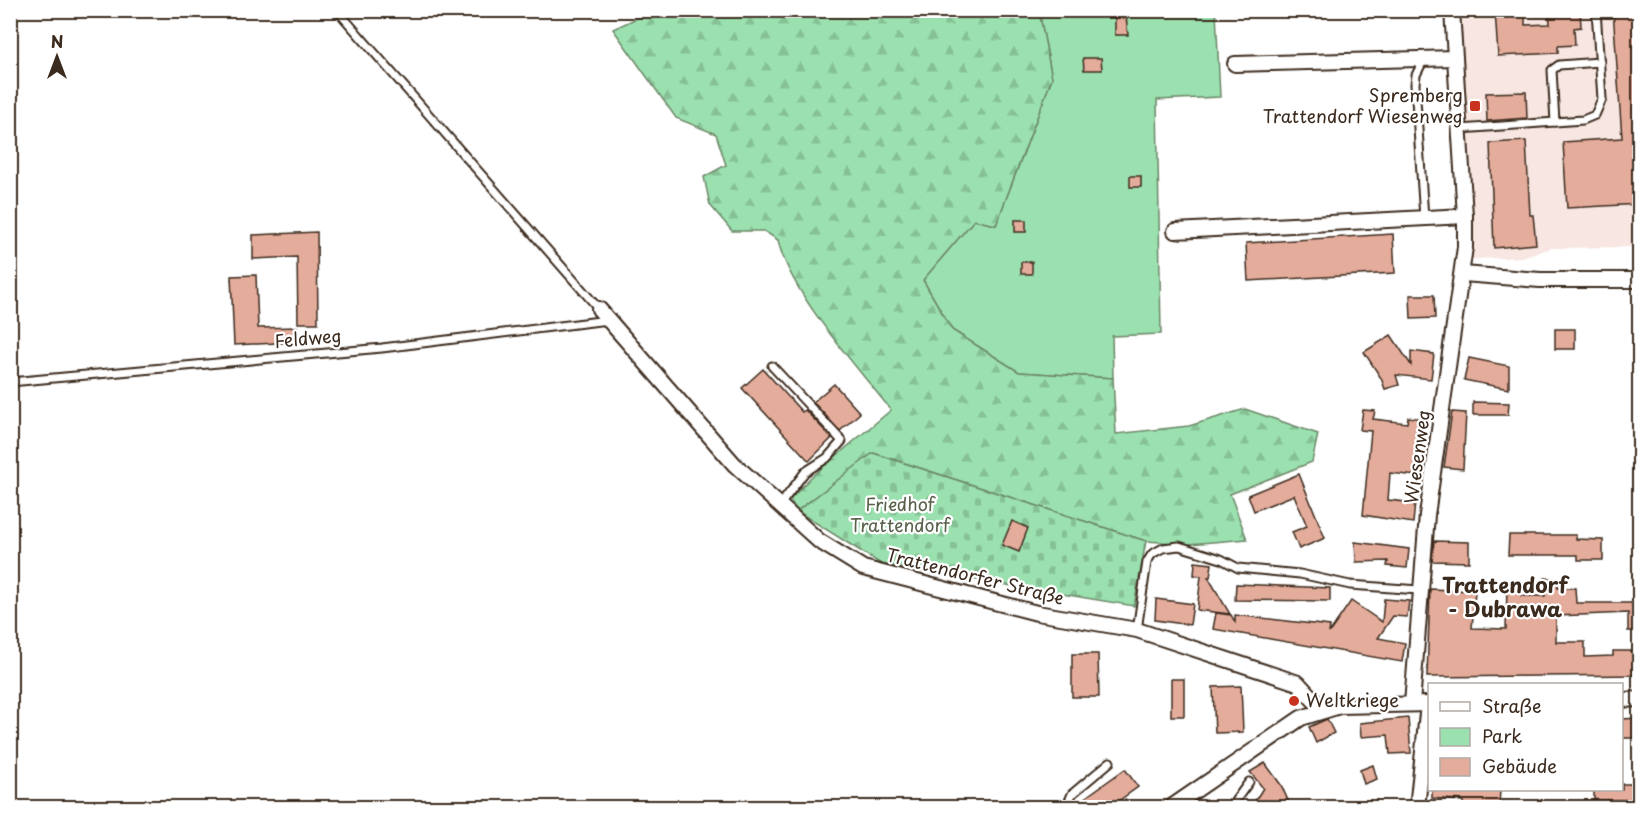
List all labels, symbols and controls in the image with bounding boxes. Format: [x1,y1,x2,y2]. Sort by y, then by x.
north arrow [27,27,87,87]
text: N [51,29,63,53]
place label: Spremberg Trattendorf Wiesenweg [1263,81,1463,129]
marker: Spremberg Trattendorf Wiesenweg [1468,99,1482,113]
street label: Feldweg [273,321,343,354]
street label: Wiesenweg [1397,408,1436,506]
park label: Friedhof Trattendorf [850,490,952,538]
street label: Trattendorfer Straße [884,540,1067,611]
district label: Trattendorf - Dubrawa [1442,568,1570,624]
legend [1428,683,1623,791]
place label: Weltkriege [1306,686,1399,713]
text: Straße [1482,692,1542,719]
marker: Weltkriege [1287,694,1301,708]
text: Park [1482,722,1522,749]
text: Gebäude [1482,752,1557,779]

